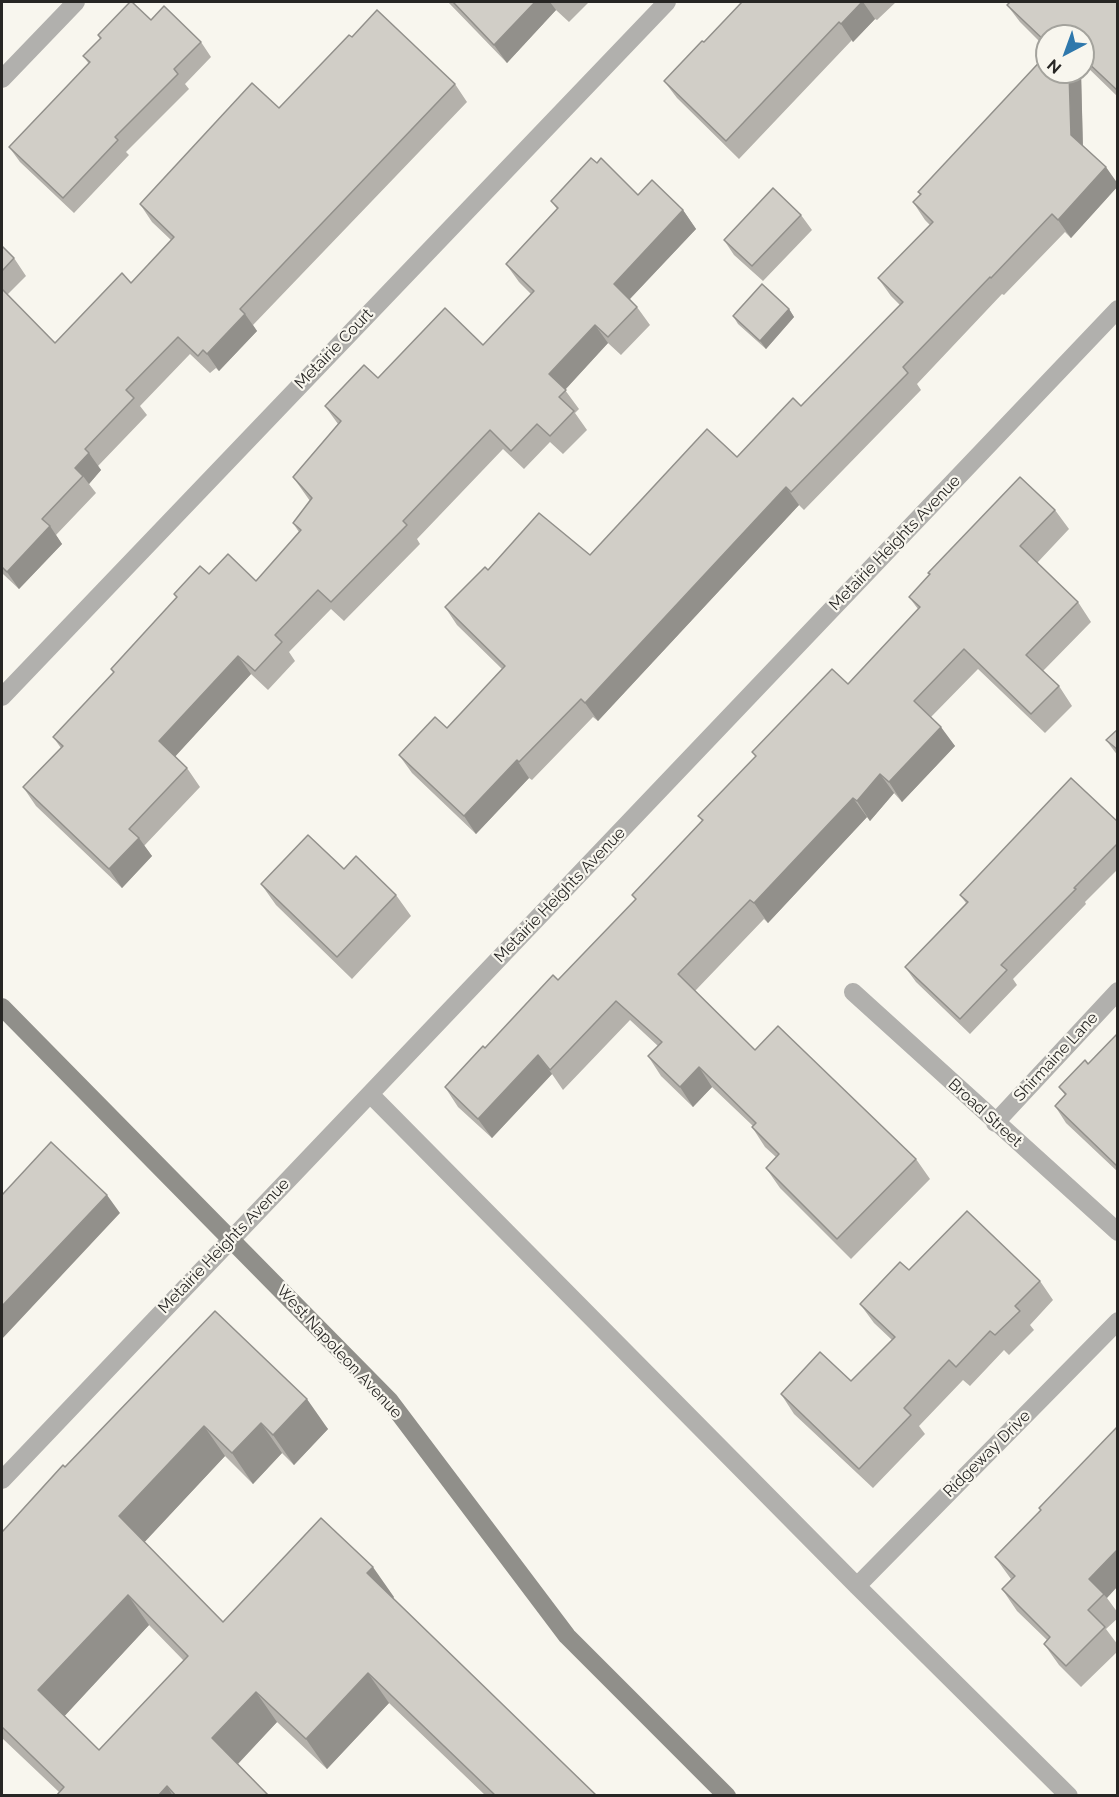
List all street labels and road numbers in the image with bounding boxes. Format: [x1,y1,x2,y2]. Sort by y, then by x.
street label: Metairie Court [291,305,377,393]
street label: Metairie Heights Avenue [825,471,965,615]
street label: Metairie Heights Avenue [490,823,630,967]
street label: Shirmaine Lane [1010,1009,1102,1105]
street label: Broad Street [944,1075,1026,1151]
street label: Metairie Heights Avenue [154,1174,294,1318]
street label: West Napoleon Avenue [272,1281,406,1423]
street label: Ridgeway Drive [940,1407,1034,1501]

